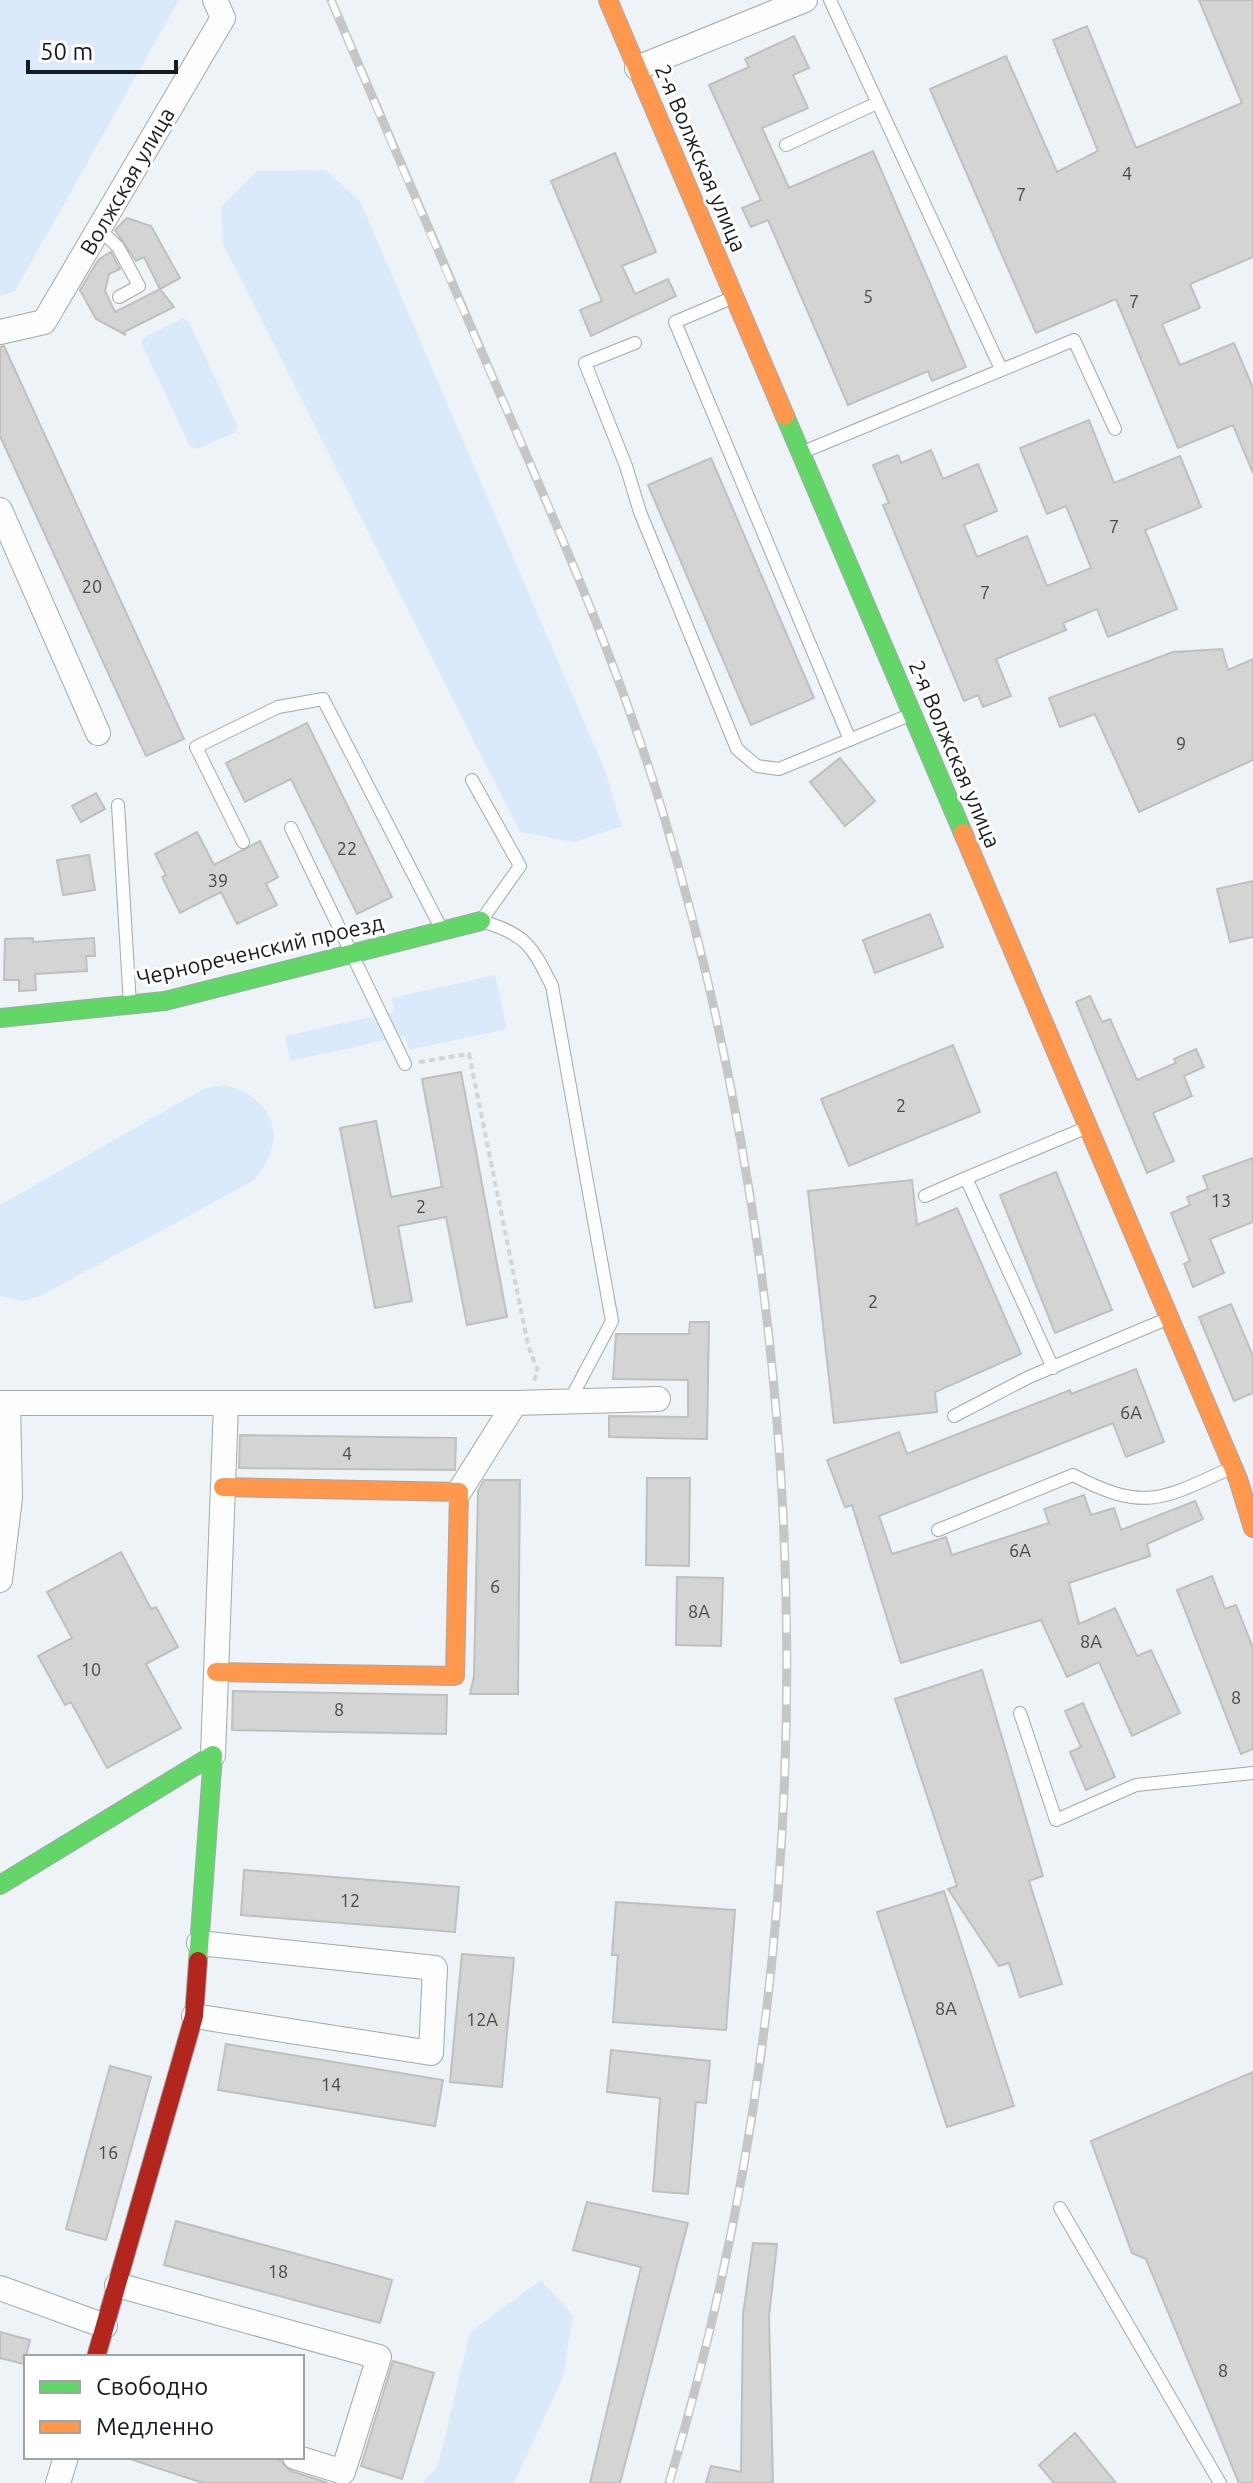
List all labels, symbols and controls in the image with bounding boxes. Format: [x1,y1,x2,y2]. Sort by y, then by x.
scale bar [28,24,176,74]
text: 50 m [40,38,93,65]
street label: 2-я Волжская улица [651,60,752,255]
street label: Волжская улица [74,103,179,259]
house number: 4 [1122,163,1132,183]
house number: 7 [1016,184,1026,204]
house number: 5 [863,286,873,306]
house number: 7 [1129,291,1139,311]
house number: 7 [1109,516,1119,536]
house number: 20 [82,576,102,596]
house number: 7 [980,582,990,602]
street label: 2-я Волжская улица [905,656,1006,851]
house number: 9 [1176,733,1186,753]
house number: 22 [337,838,357,858]
house number: 39 [208,870,228,890]
street label: Чернореченский проезд [134,909,386,990]
house number: 2 [896,1095,906,1115]
house number: 13 [1211,1190,1231,1210]
house number: 2 [416,1196,426,1216]
house number: 2 [868,1291,878,1311]
house number: 6А [1120,1402,1142,1422]
house number: 4 [342,1443,352,1463]
house number: 6А [1009,1540,1031,1560]
house number: 6 [490,1576,500,1596]
house number: 8А [688,1601,710,1621]
house number: 8А [1080,1631,1102,1651]
house number: 10 [81,1659,101,1679]
house number: 8 [1231,1687,1241,1707]
house number: 8 [334,1699,344,1719]
house number: 12 [340,1890,360,1910]
house number: 8А [935,1998,957,2018]
house number: 12А [466,2009,498,2029]
house number: 14 [321,2074,341,2094]
house number: 16 [98,2142,118,2162]
house number: 18 [268,2261,288,2281]
legend [24,2355,304,2459]
house number: 8 [1218,2360,1228,2380]
text: Свободно [96,2373,208,2400]
text: Медленно [96,2413,214,2440]

